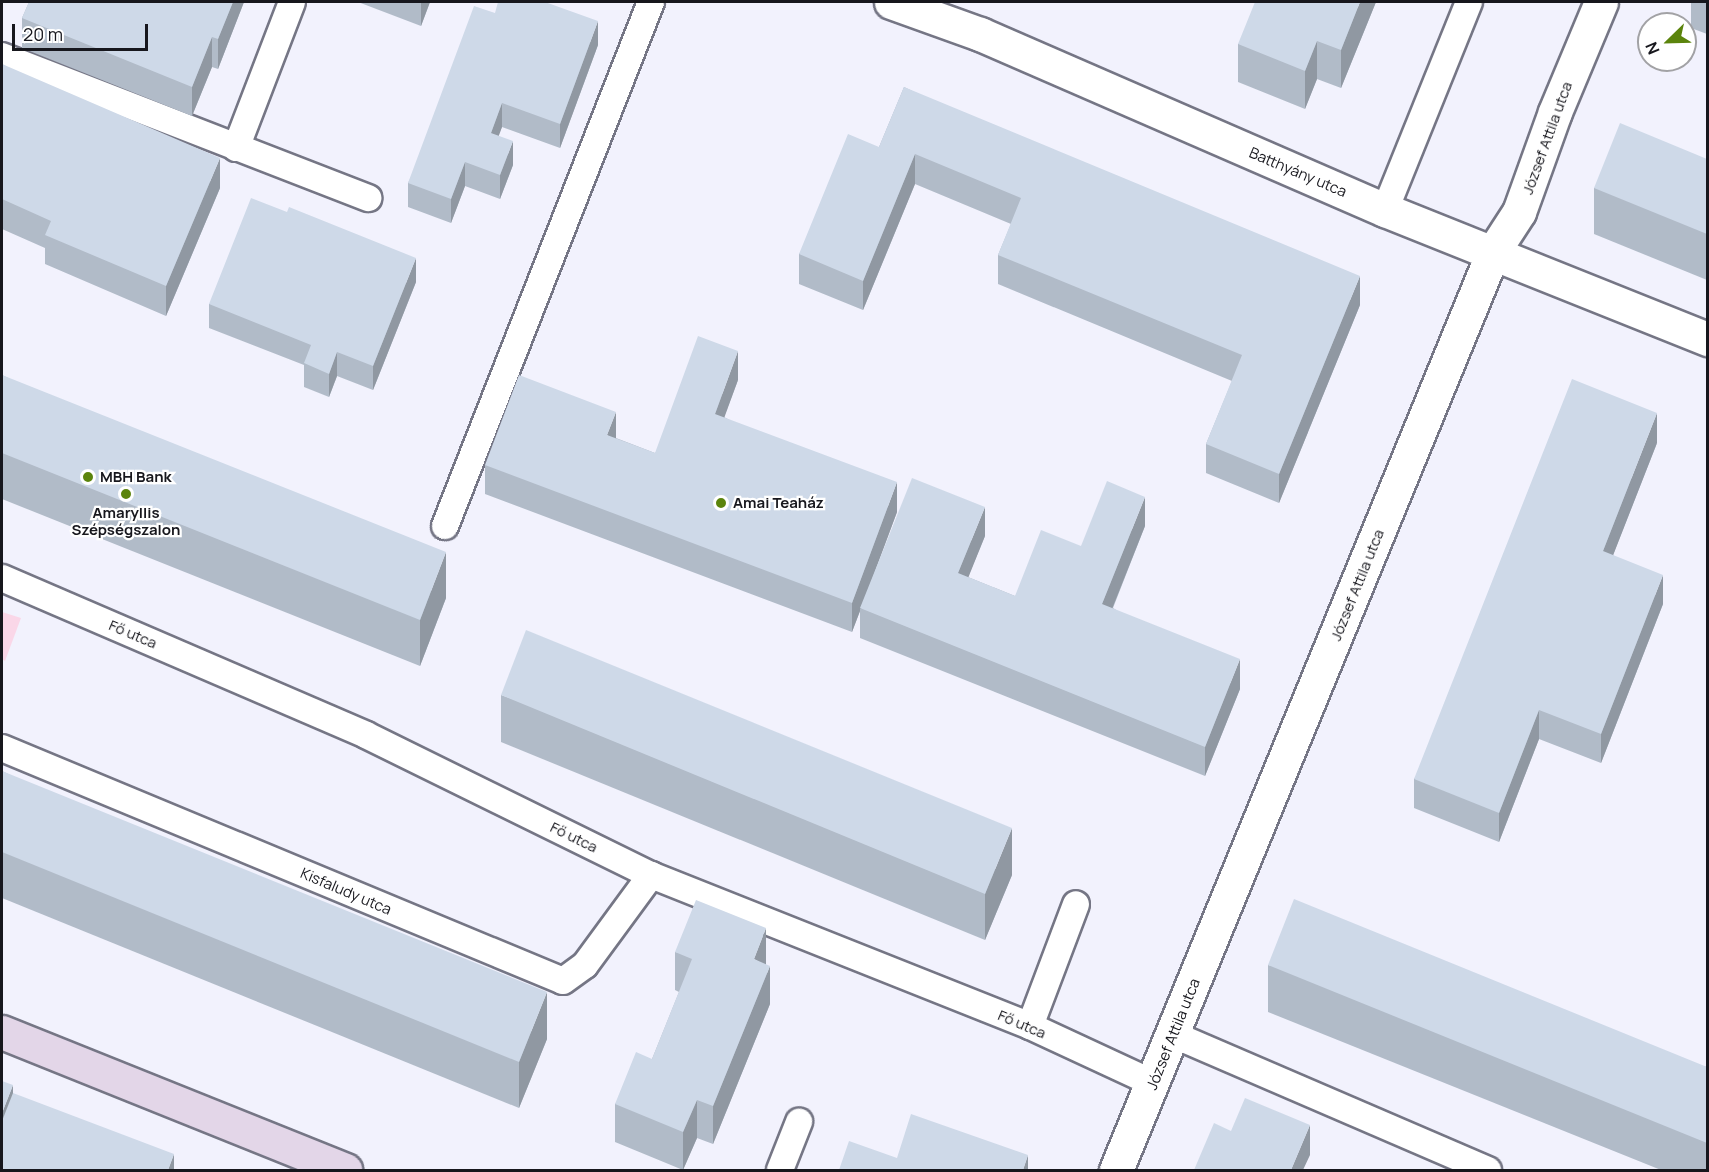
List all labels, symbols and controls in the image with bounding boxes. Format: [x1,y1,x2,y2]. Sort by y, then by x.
scale bar [15,12,152,50]
north arrow [1637,12,1697,72]
text: 20 m [23,22,63,46]
text: N [1640,39,1665,58]
street label: József Attila utca [1518,79,1576,197]
street label: Batthyány utca [1247,143,1349,201]
place label: MBH Bank [100,468,172,486]
marker: MBH Bank [81,470,95,484]
marker: Amaryllis Szépségszalon [119,487,133,501]
place label: Amai Teaház [733,494,824,512]
marker: Amai Teaház [714,496,728,510]
place label: Amaryllis Szépségszalon [72,503,180,538]
street label: József Attila utca [1326,527,1388,643]
street label: Fő utca [106,616,160,652]
street label: Fő utca [547,818,601,856]
street label: Kisfaludy utca [298,864,394,918]
street label: József Attila utca [1142,976,1204,1092]
street label: Fő utca [995,1006,1049,1042]

